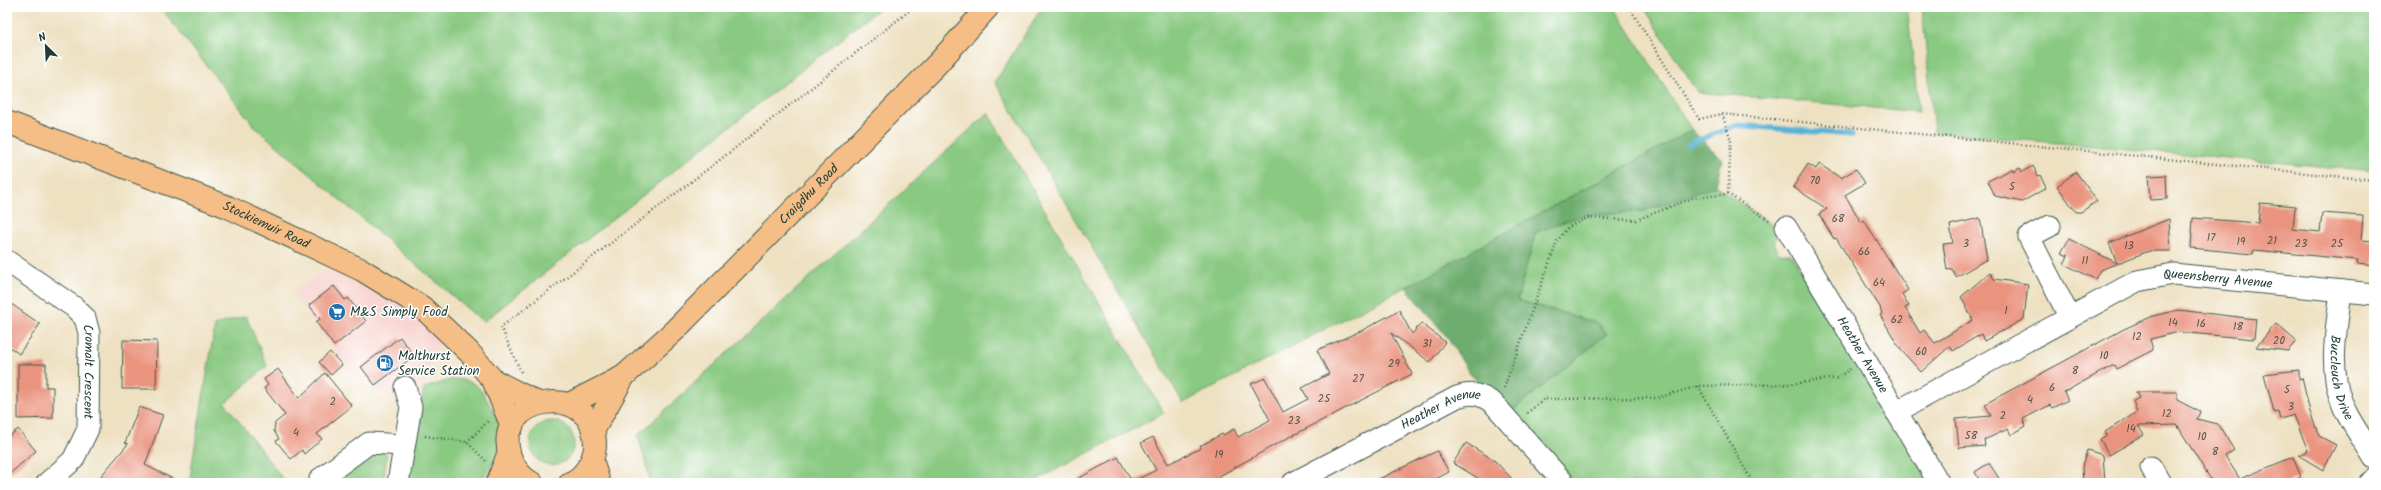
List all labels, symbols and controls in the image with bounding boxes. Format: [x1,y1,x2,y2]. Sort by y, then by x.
north arrow [26,26,66,66]
text: N [36,28,49,47]
street label: Craigdhu Road [774,159,844,230]
house number: 70 [1810,172,1821,190]
house number: 5 [2009,178,2016,196]
street label: Stockiemuir Road [220,195,314,255]
house number: 68 [1832,210,1845,228]
house number: 17 [2207,229,2216,247]
house number: 21 [2267,232,2277,250]
house number: 19 [2237,233,2246,251]
house number: 3 [1963,235,1969,253]
house number: 23 [2295,235,2307,253]
house number: 25 [2331,235,2344,253]
house number: 13 [2124,237,2134,255]
house number: 66 [1858,243,1870,261]
house number: 11 [2082,252,2088,270]
street label: Queensberry Avenue [2161,263,2274,294]
house number: 64 [1873,274,1885,292]
supermarket icon: M&S Simply Food [327,302,347,322]
place label: M&S Simply Food [350,302,448,323]
house number: 1 [2004,302,2008,320]
house number: 62 [1891,311,1903,329]
street label: Heather Avenue [1831,312,1894,397]
house number: 14 [2168,314,2178,332]
house number: 16 [2196,315,2206,333]
house number: 18 [2233,318,2243,336]
street label: Cromalt Crescent [77,322,100,420]
house number: 12 [2132,328,2142,346]
house number: 20 [2273,332,2285,350]
house number: 31 [1422,335,1432,353]
street label: Buccleuch Drive [2324,335,2359,424]
house number: 60 [1915,343,1927,361]
place label: Malthurst Service Station [398,346,480,382]
house number: 10 [2100,347,2109,365]
fuel station icon: Malthurst Service Station [375,353,395,373]
house number: 29 [1388,355,1401,373]
house number: 8 [2072,362,2079,380]
house number: 27 [1352,370,1365,388]
house number: 6 [2049,379,2055,397]
house number: 5 [2284,381,2291,399]
street label: Heather Avenue [1397,384,1483,435]
house number: 25 [1318,390,1331,408]
house number: 4 [2027,391,2033,409]
house number: 2 [330,393,336,411]
house number: 3 [2288,398,2294,416]
house number: 12 [2162,405,2172,423]
house number: 2 [2000,407,2006,425]
house number: 23 [1288,412,1300,430]
house number: 14 [2126,420,2136,438]
house number: 4 [293,424,299,442]
house number: 58 [1965,427,1978,445]
house number: 10 [2198,428,2207,446]
house number: 8 [2212,443,2219,461]
house number: 19 [1215,446,1224,464]

